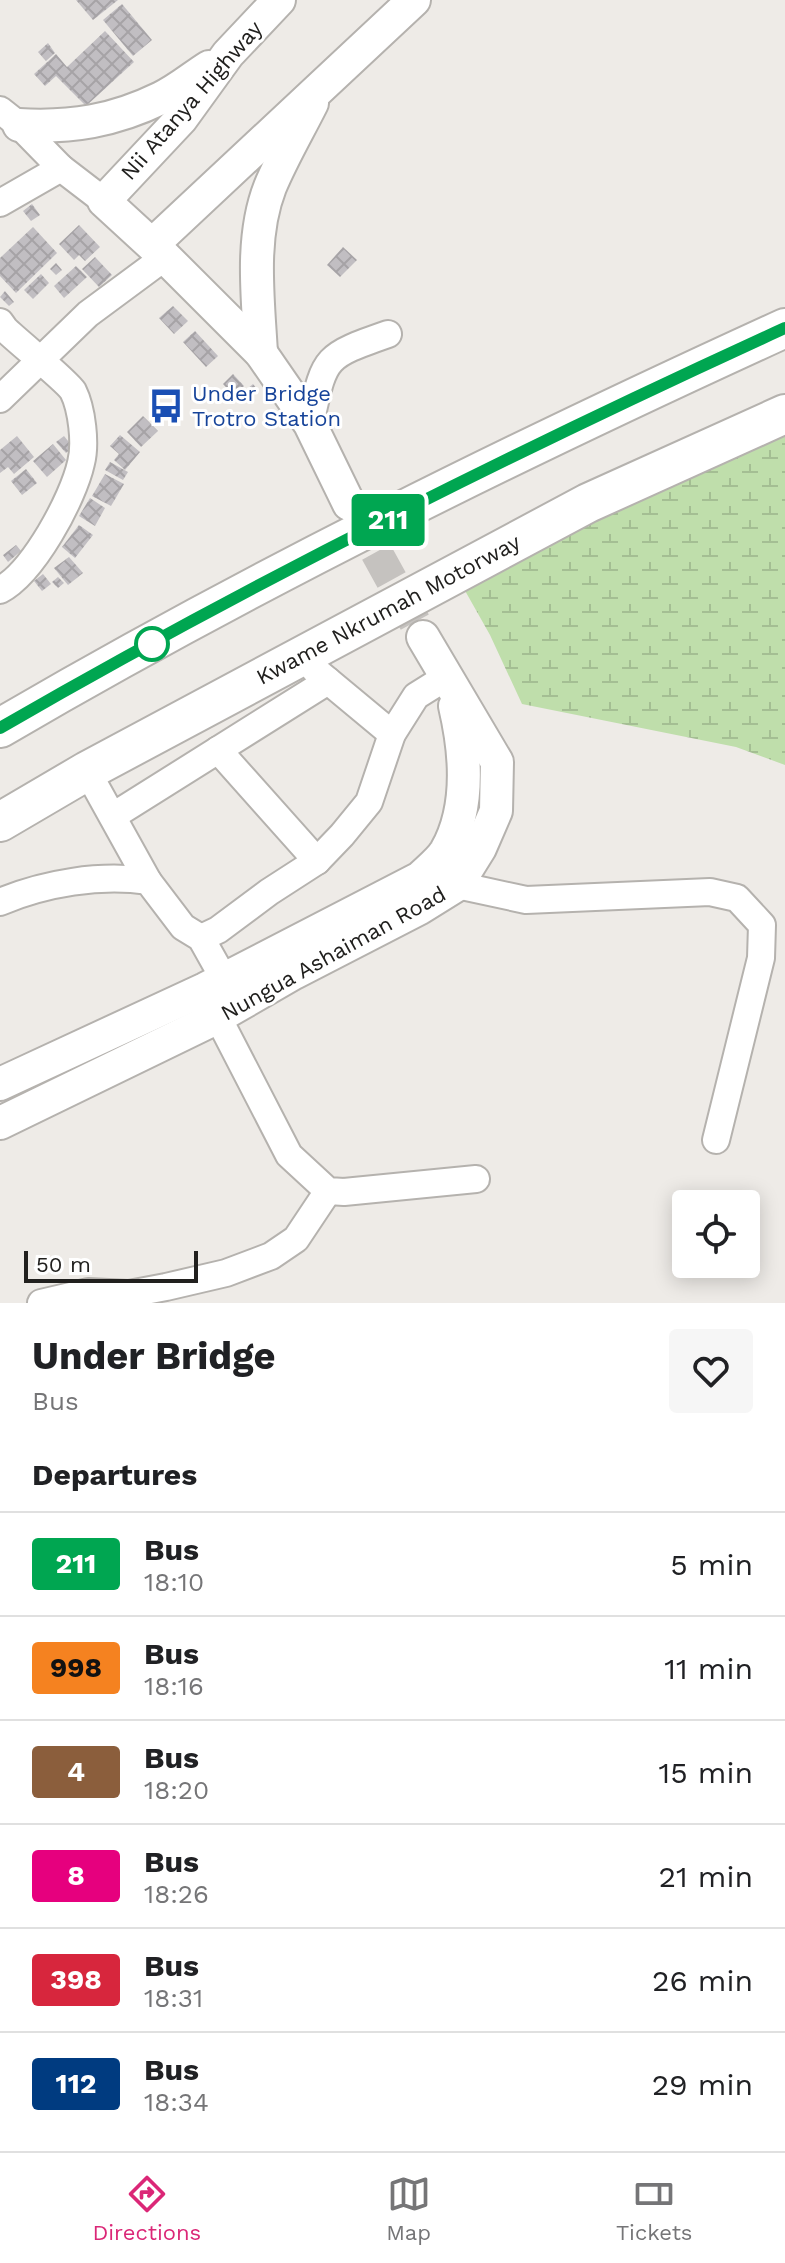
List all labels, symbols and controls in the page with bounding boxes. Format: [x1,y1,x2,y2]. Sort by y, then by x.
street label: Nii Atanya Highway [116,15,268,185]
place label: Under Bridge Trotro Station [192,381,341,431]
bus stop icon: Under Bridge Trotro Station [147,387,185,425]
line badge: 211 [342,494,434,546]
text: 211 [368,503,408,536]
street label: Kwame Nkrumah Motorway [252,529,525,690]
unlabelled marker [135,627,169,661]
street label: Nungua Ashaiman Road [216,881,450,1026]
map controls [672,1190,760,1278]
button: locate [672,1190,760,1278]
scale bar [24,1247,198,1283]
text: 50 m [36,1252,91,1277]
button: heart [669,1329,753,1413]
text: Under Bridge [32,1334,275,1378]
text: Bus [32,1386,79,1416]
text: Departures [32,1457,197,1492]
text: Bus [144,1532,199,1567]
text: 211 [56,1547,96,1580]
text: 5 min [670,1547,753,1582]
text: 18:10 [144,1567,204,1597]
text: Bus [144,1636,199,1671]
text: 998 [50,1651,102,1684]
text: 11 min [664,1651,753,1686]
text: 18:16 [144,1671,204,1701]
text: Bus [144,1740,199,1775]
text: 4 [67,1755,85,1788]
text: 15 min [658,1755,753,1790]
text: 18:20 [144,1775,209,1805]
text: Bus [144,1844,199,1879]
text: 8 [67,1859,85,1892]
text: 21 min [658,1859,753,1894]
text: 18:26 [144,1879,209,1909]
text: Bus [144,1948,199,1983]
text: 398 [50,1963,102,1996]
text: 26 min [652,1963,753,1998]
text: 18:31 [144,1983,203,2013]
text: Bus [144,2052,199,2087]
text: 112 [56,2067,96,2100]
text: 29 min [652,2067,753,2102]
text: 18:34 [144,2087,209,2117]
tab: Directions [92,2172,201,2245]
tab: Map [386,2172,431,2245]
tab: Tickets [616,2172,692,2245]

